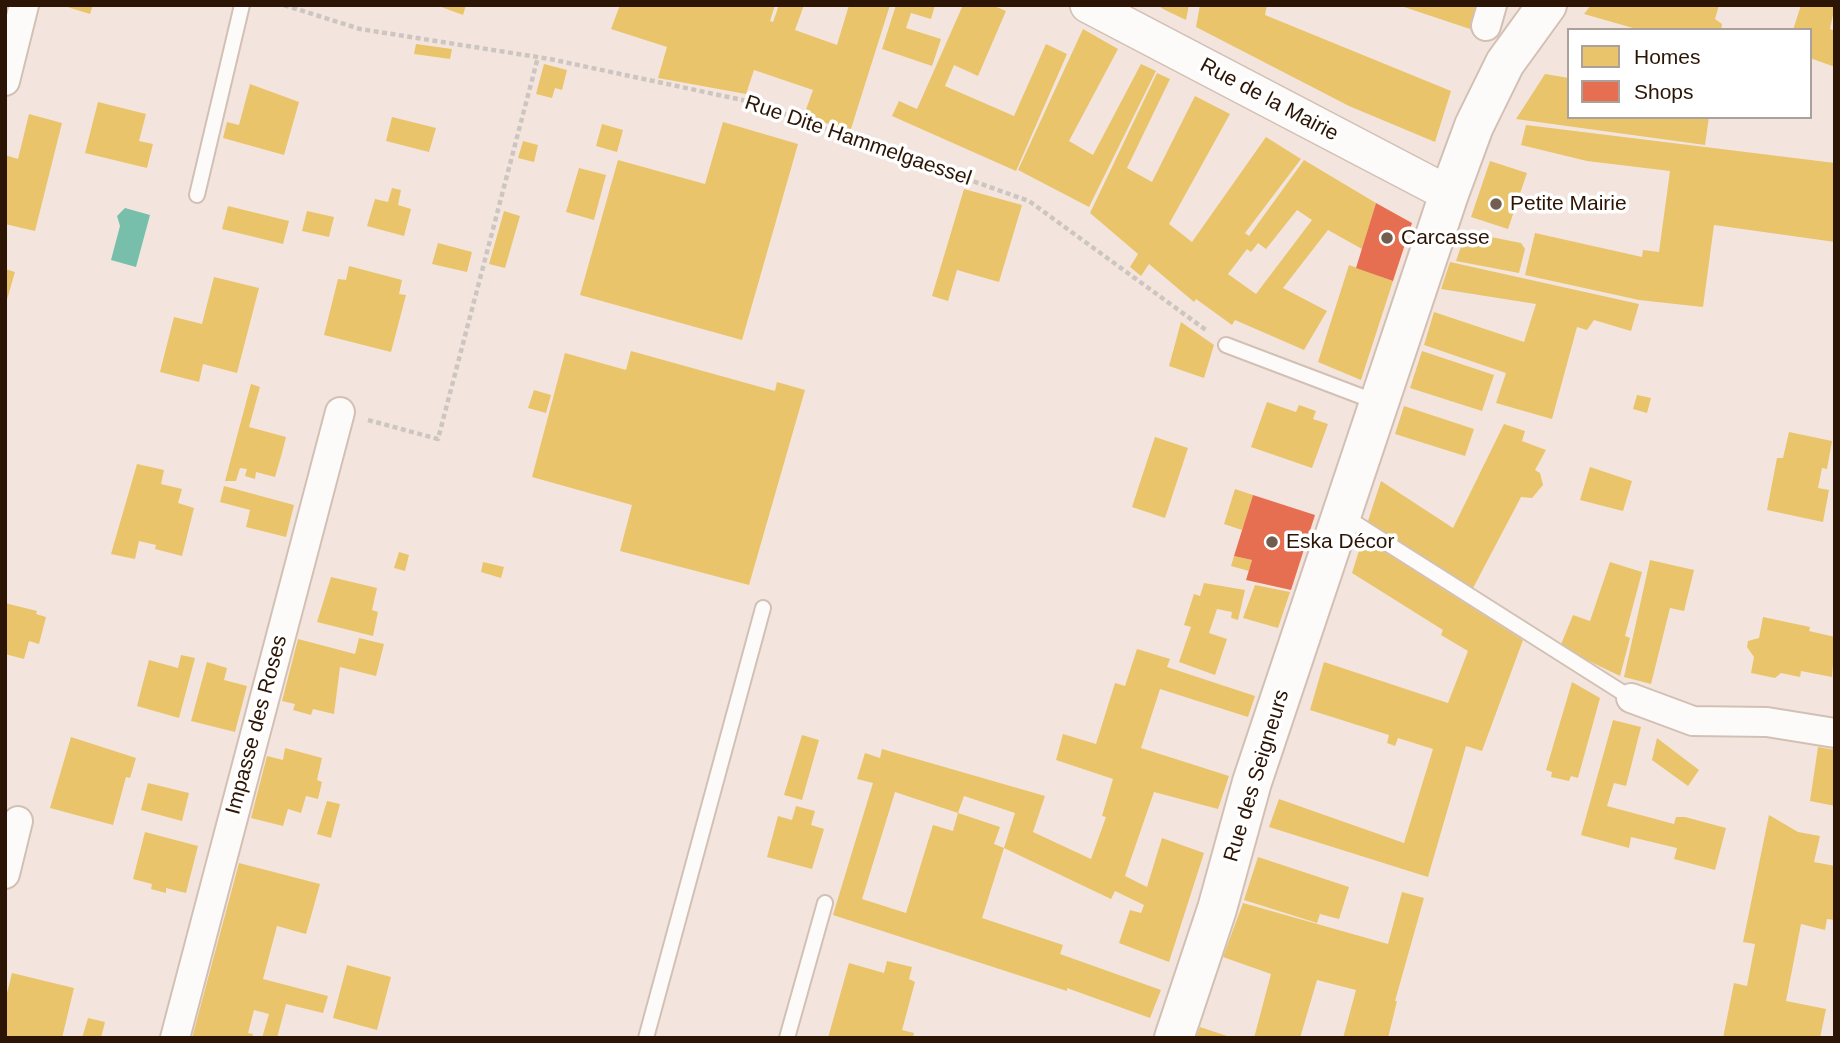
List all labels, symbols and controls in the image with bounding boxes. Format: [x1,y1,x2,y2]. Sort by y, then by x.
legend [1567,28,1812,119]
text: Homes [1634,45,1701,68]
street label: Rue de la Mairie [1196,53,1342,147]
text: Shops [1634,80,1694,103]
street label: Rue Dite Hammelgaessel [741,90,975,192]
place label: Petite Mairie [1510,191,1627,217]
marker: Petite Mairie [1488,196,1504,212]
place label: Carcasse [1401,225,1490,251]
marker: Carcasse [1379,230,1395,246]
place label: Eska Décor [1286,529,1395,555]
marker: Eska Décor [1264,534,1280,550]
street label: Impasse des Roses [221,633,293,817]
street label: Rue des Seigneurs [1219,687,1295,865]

